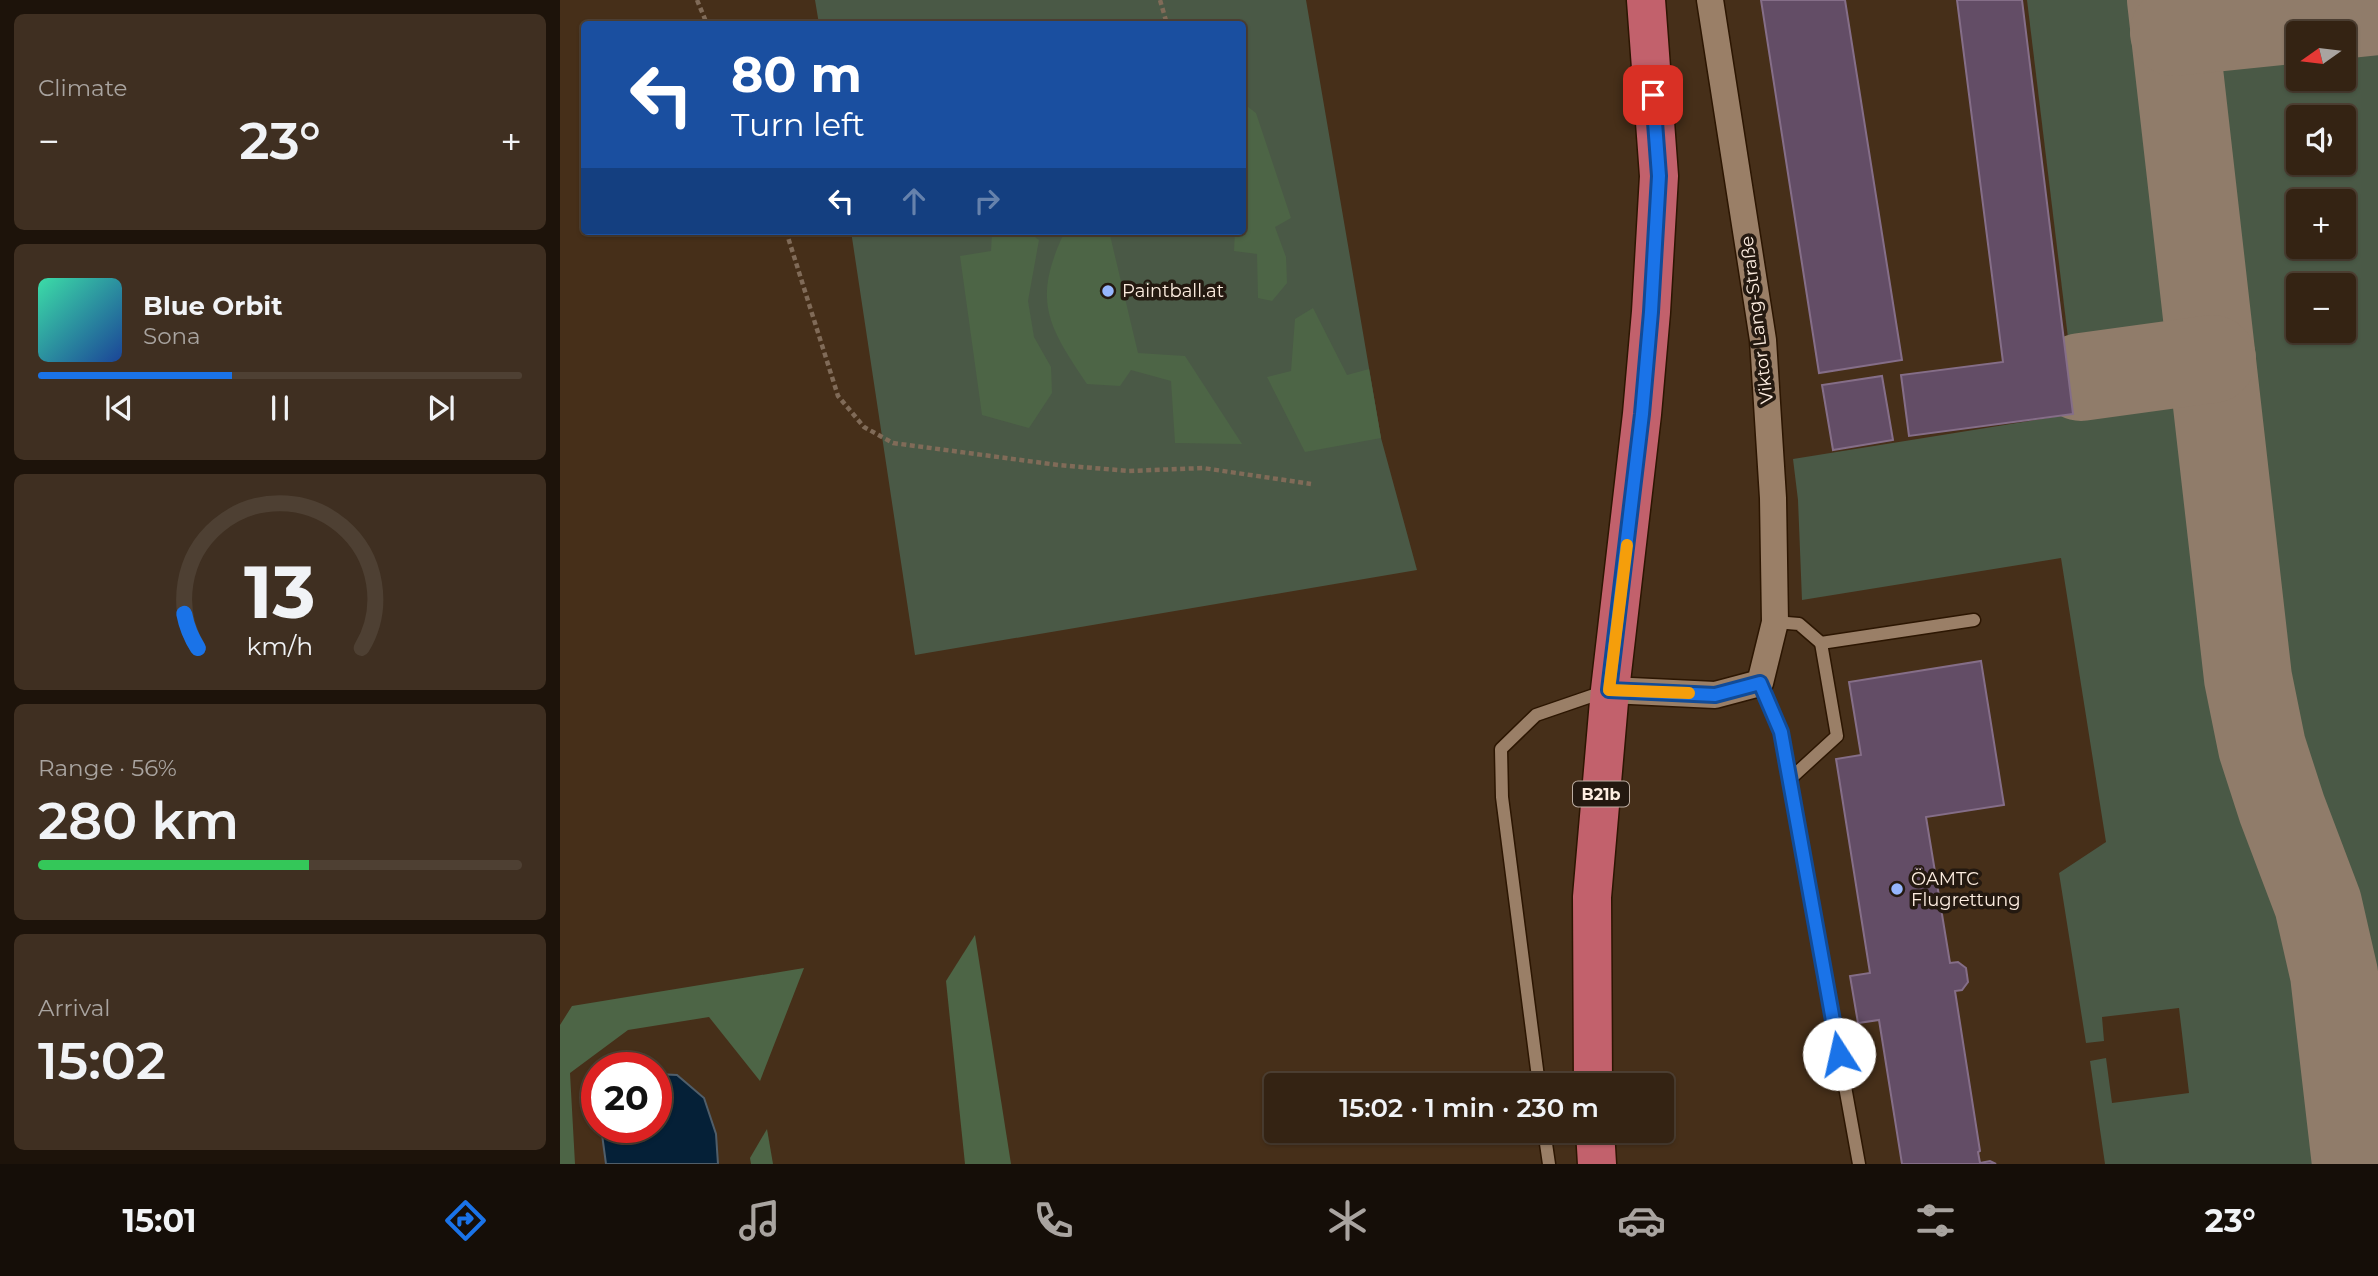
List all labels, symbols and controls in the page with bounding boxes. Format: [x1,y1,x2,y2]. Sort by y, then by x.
north arrow [2286,21,2356,91]
map controls [2286,21,2356,343]
text: 80 m [731,45,862,104]
icon: left [616,49,707,140]
pin [1623,65,1683,125]
text: Climate [38,74,127,102]
icon: arrive [1634,76,1672,114]
text: Turn left [731,105,865,144]
button: sound [2286,105,2356,175]
text: 23° [239,109,321,172]
text: − [38,118,60,165]
text: + [500,118,522,165]
icon: left [822,182,860,220]
icon: ahead [895,182,933,220]
icon: right [968,182,1006,220]
button: + [2286,189,2356,259]
street label: Viktor Lang-Straße [1736,235,1778,405]
button: − [2286,273,2356,343]
place label: Paintball.at [1122,280,1224,302]
marker: Paintball.at [1100,283,1116,299]
text: Blue Orbit [143,290,282,322]
text: Sona [143,322,201,350]
icon: previous [100,389,138,427]
icon: pause [261,389,299,427]
icon: next [422,389,460,427]
text: 13 [244,548,316,636]
text: km/h [247,631,313,661]
text: Range · 56% [38,754,177,782]
road number: B21b [1573,782,1629,806]
text: 280 km [38,789,239,852]
place label: ÖAMTC Flugrettung [1911,868,2020,911]
marker: ÖAMTC Flugrettung [1889,881,1905,897]
text: Arrival [38,994,111,1022]
position arrow [1802,1017,1876,1091]
text: 15:02 [38,1029,166,1092]
speed limit sign: 20 [581,1052,672,1143]
text: 15:02 · 1 min · 230 m [1339,1092,1599,1124]
icon: directions [441,1196,490,1245]
icon: music [735,1196,784,1245]
icon: phone [1029,1196,1078,1245]
icon: climate [1323,1196,1372,1245]
icon: car [1617,1196,1666,1245]
icon: filters [1911,1196,1960,1245]
text: 15:01 [122,1201,197,1240]
text: 23° [2205,1201,2256,1240]

